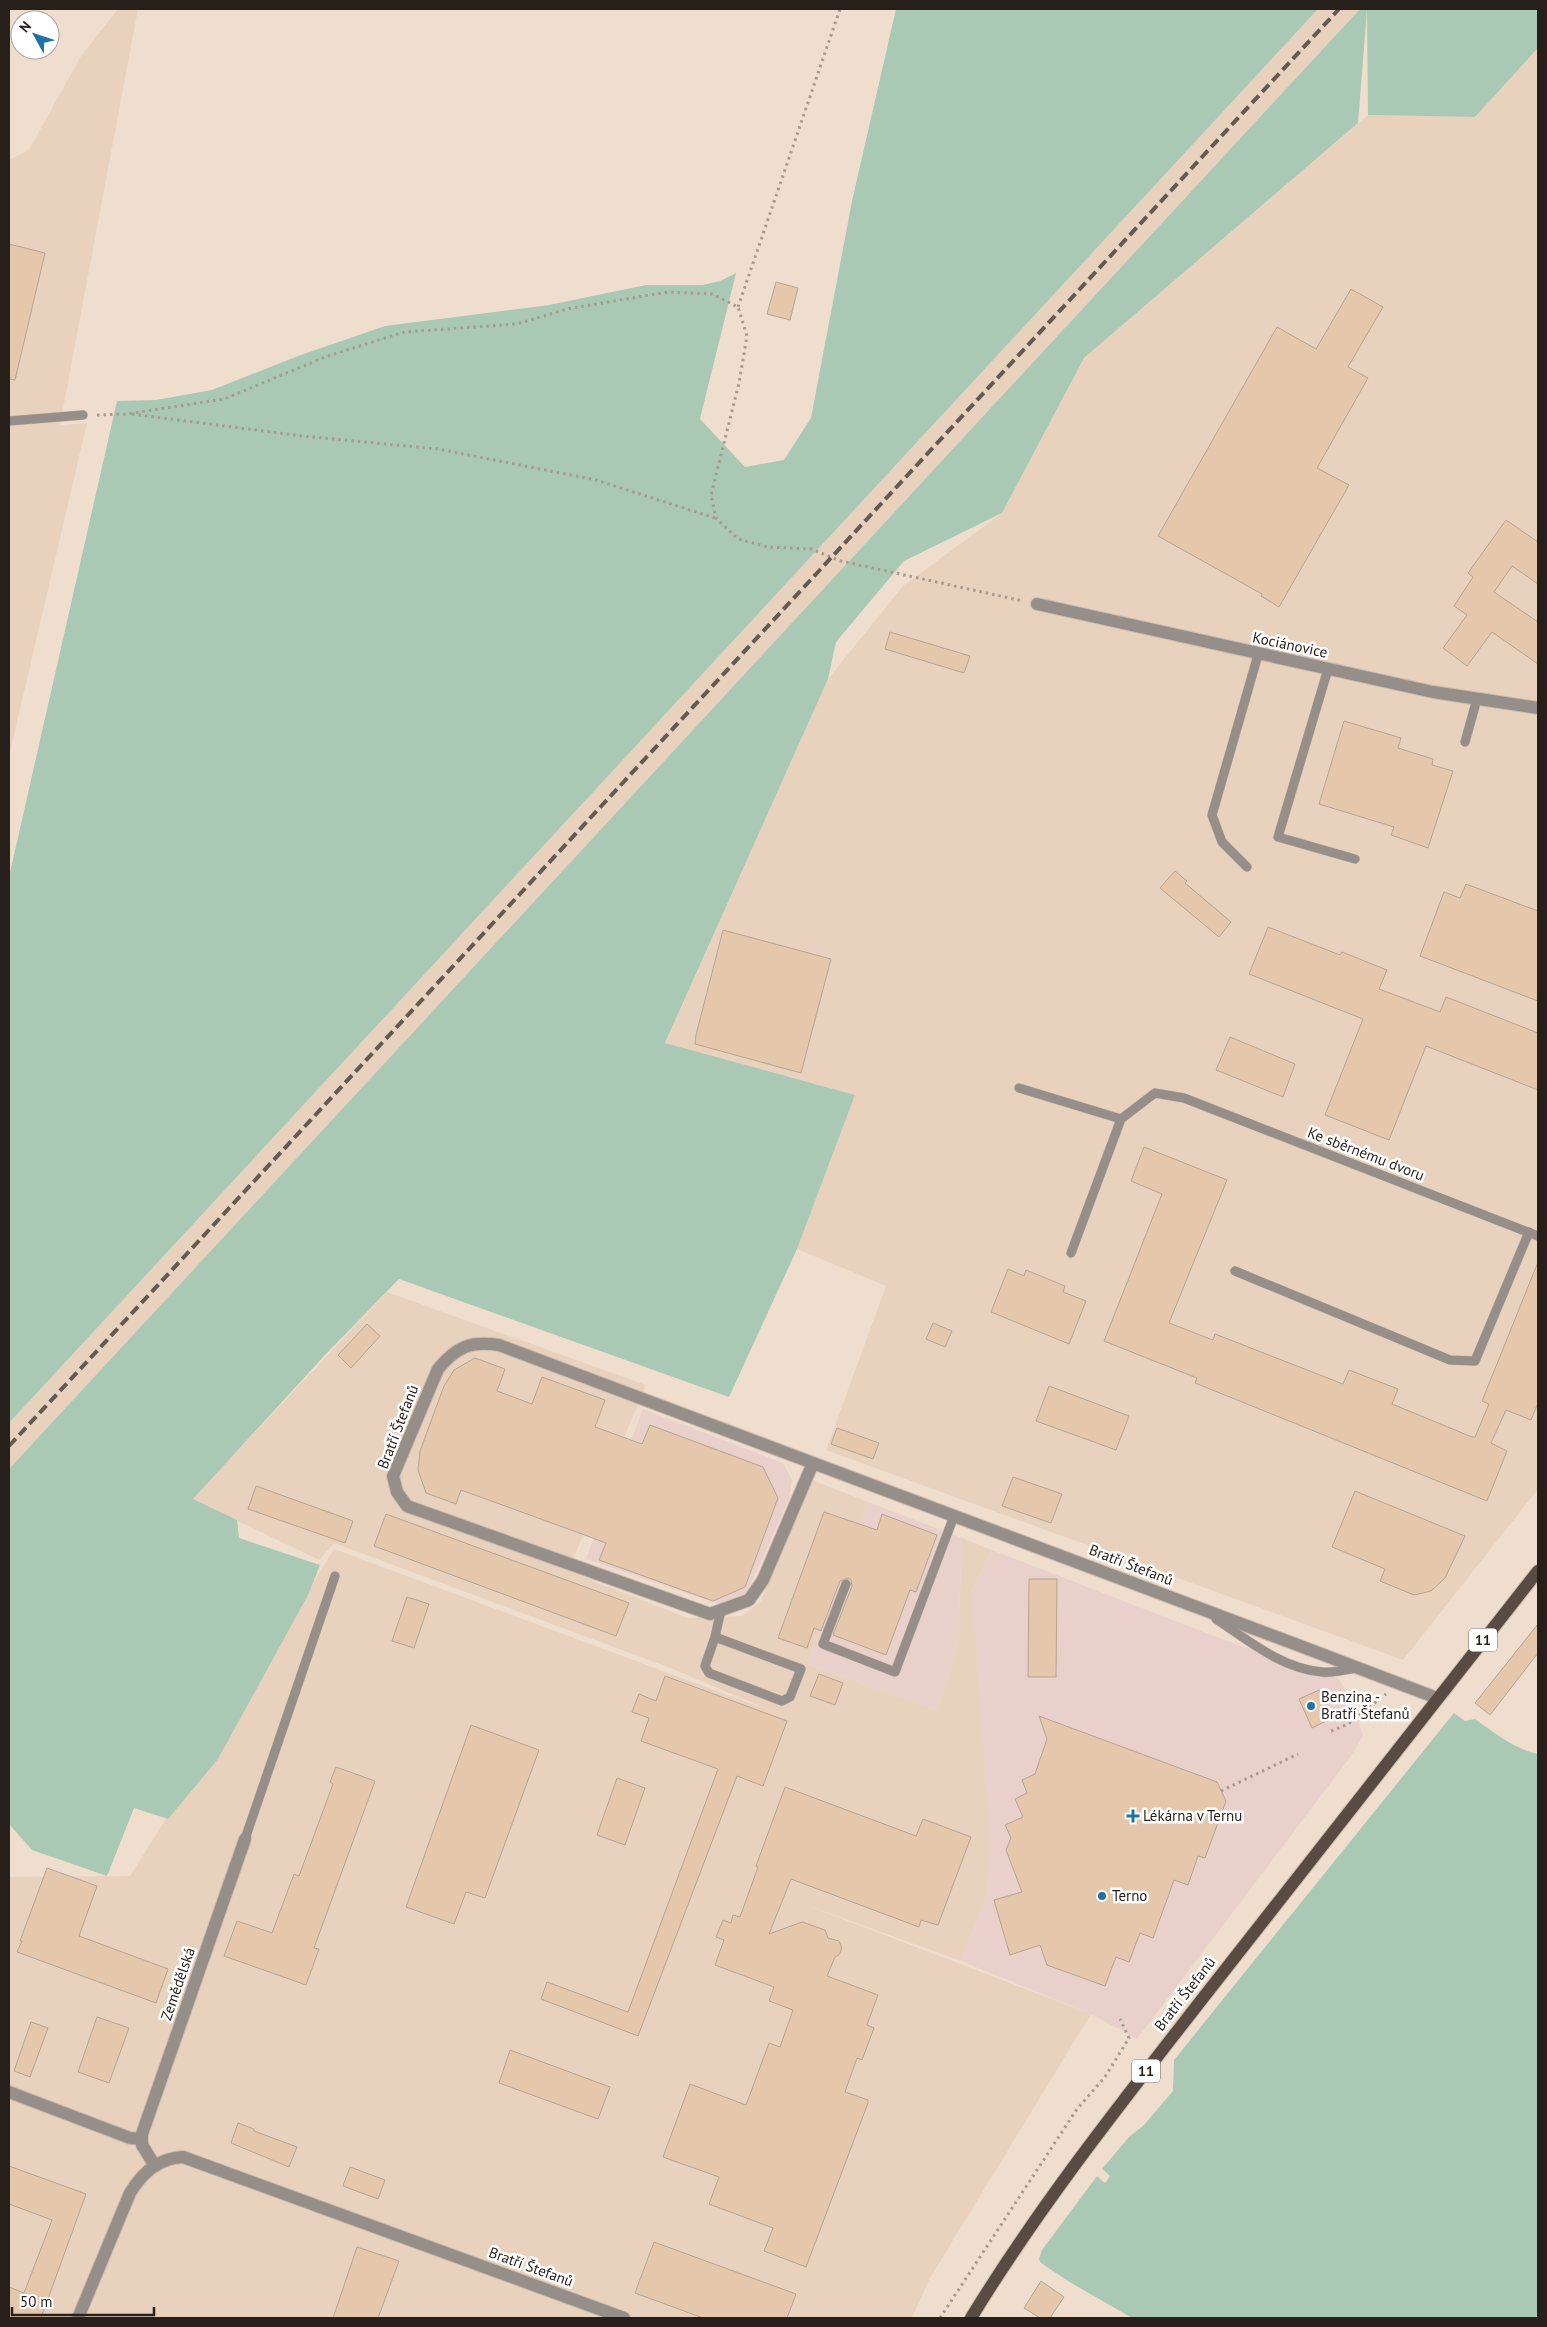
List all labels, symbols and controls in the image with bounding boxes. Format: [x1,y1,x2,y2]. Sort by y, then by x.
north arrow [10,10,60,60]
text: N [15,17,35,36]
street label: Kociánovice [1251,627,1329,662]
street label: Ke sběrnému dvoru [1305,1123,1427,1185]
street label: Bratří Štefanů [373,1382,422,1472]
street label: Bratří Štefanů [1086,1540,1176,1589]
road number: 11 [1469,1628,1497,1652]
place label: Benzina - Bratří Štefanů [1321,1687,1410,1723]
marker: Benzina - Bratří Štefanů [1305,1700,1317,1712]
place label: Lékárna v Ternu [1143,1806,1242,1825]
marker: Lékárna v Ternu [1127,1810,1139,1822]
place label: Terno [1112,1886,1147,1905]
marker: Terno [1096,1890,1108,1902]
street label: Zemědělská [156,1945,199,2023]
street label: Bratří Štefanů [1150,1953,1219,2034]
road number: 11 [1132,2060,1160,2082]
street label: Bratří Štefanů [486,2242,576,2291]
scale bar [12,2284,155,2316]
text: 50 m [20,2292,53,2311]

